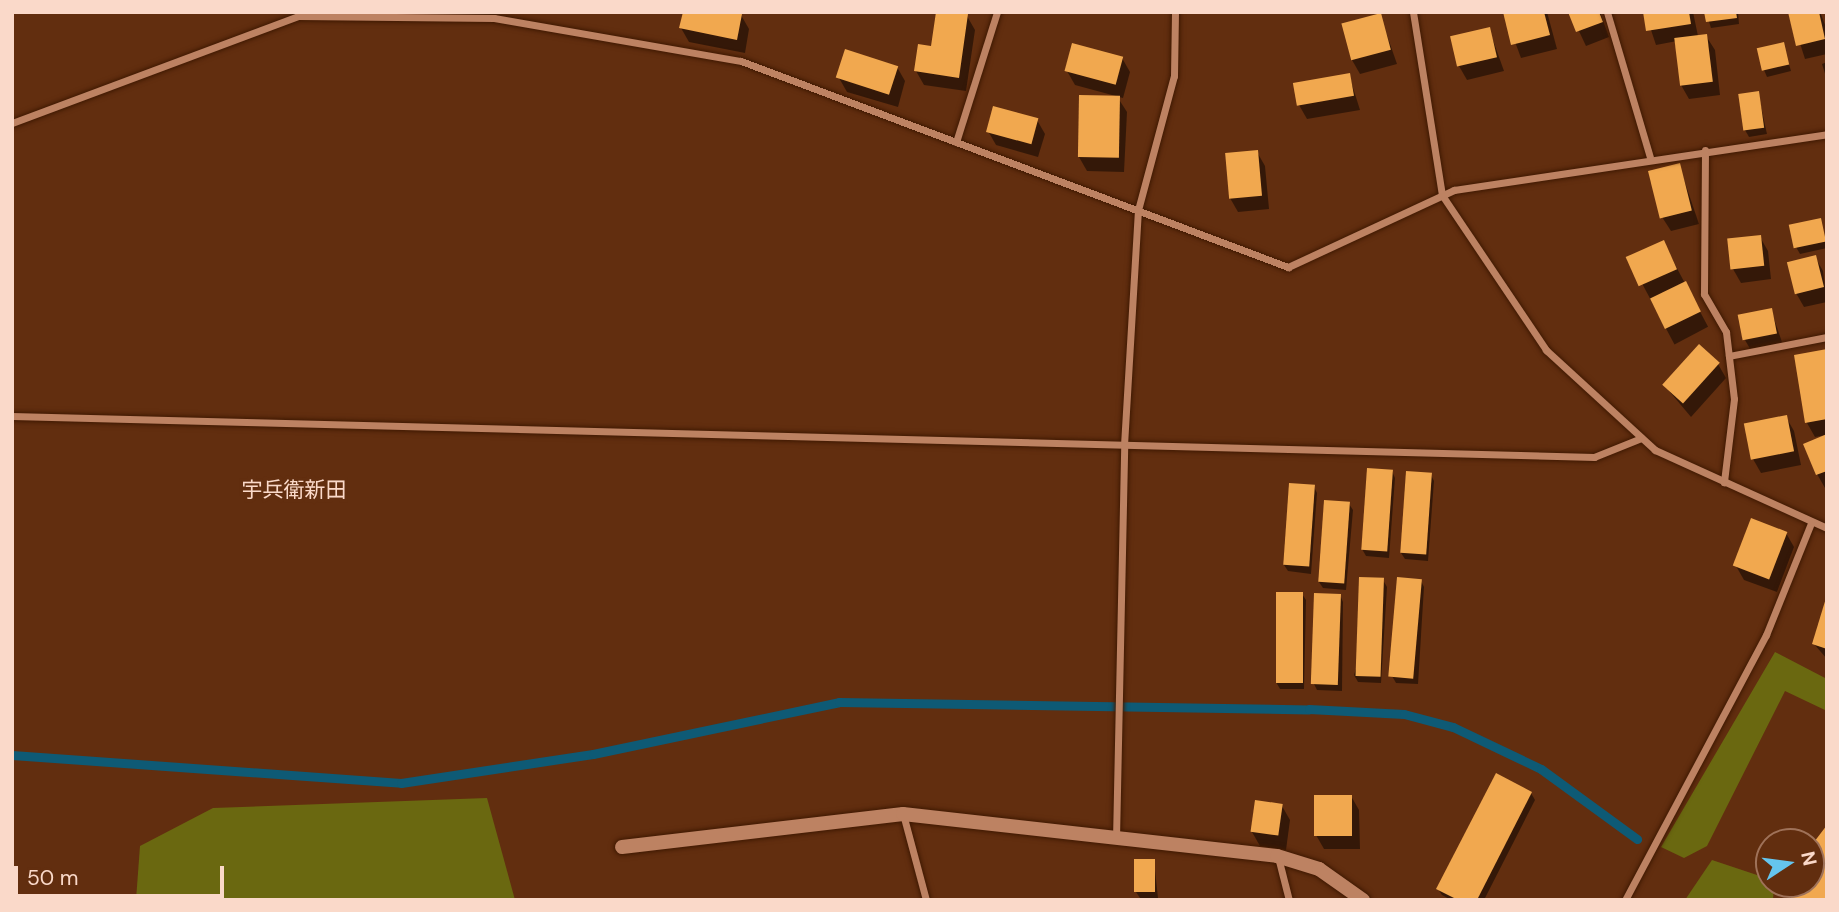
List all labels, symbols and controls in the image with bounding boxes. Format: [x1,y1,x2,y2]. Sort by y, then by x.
district label: 宇兵衛新田 [242,477,346,503]
north arrow [1755,828,1825,898]
text: N [1795,849,1823,868]
scale bar [18,852,228,896]
text: 50 m [27,864,78,892]

